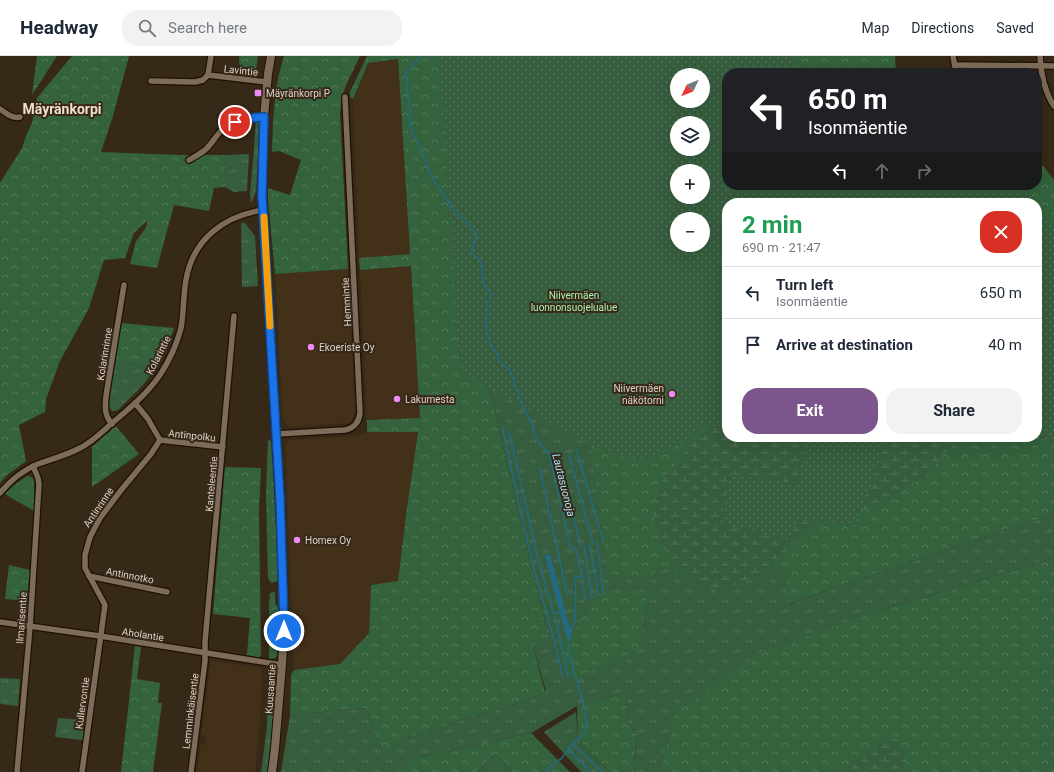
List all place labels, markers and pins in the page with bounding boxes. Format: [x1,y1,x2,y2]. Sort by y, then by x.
marker: Mäyränkorpi P [253,88,263,98]
place label: Mäyränkorpi P [266,88,330,99]
pin [218,105,252,139]
marker: Ekoeriste Oy [306,342,316,352]
place label: Ekoeriste Oy [319,342,375,353]
place label: Niivermäen näkötorni [613,383,664,406]
marker: Niivermäen näkötorni [667,389,677,399]
marker: Lakumesta [392,394,402,404]
place label: Lakumesta [405,394,454,405]
marker: Homex Oy [292,535,302,545]
place label: Homex Oy [305,535,351,546]

